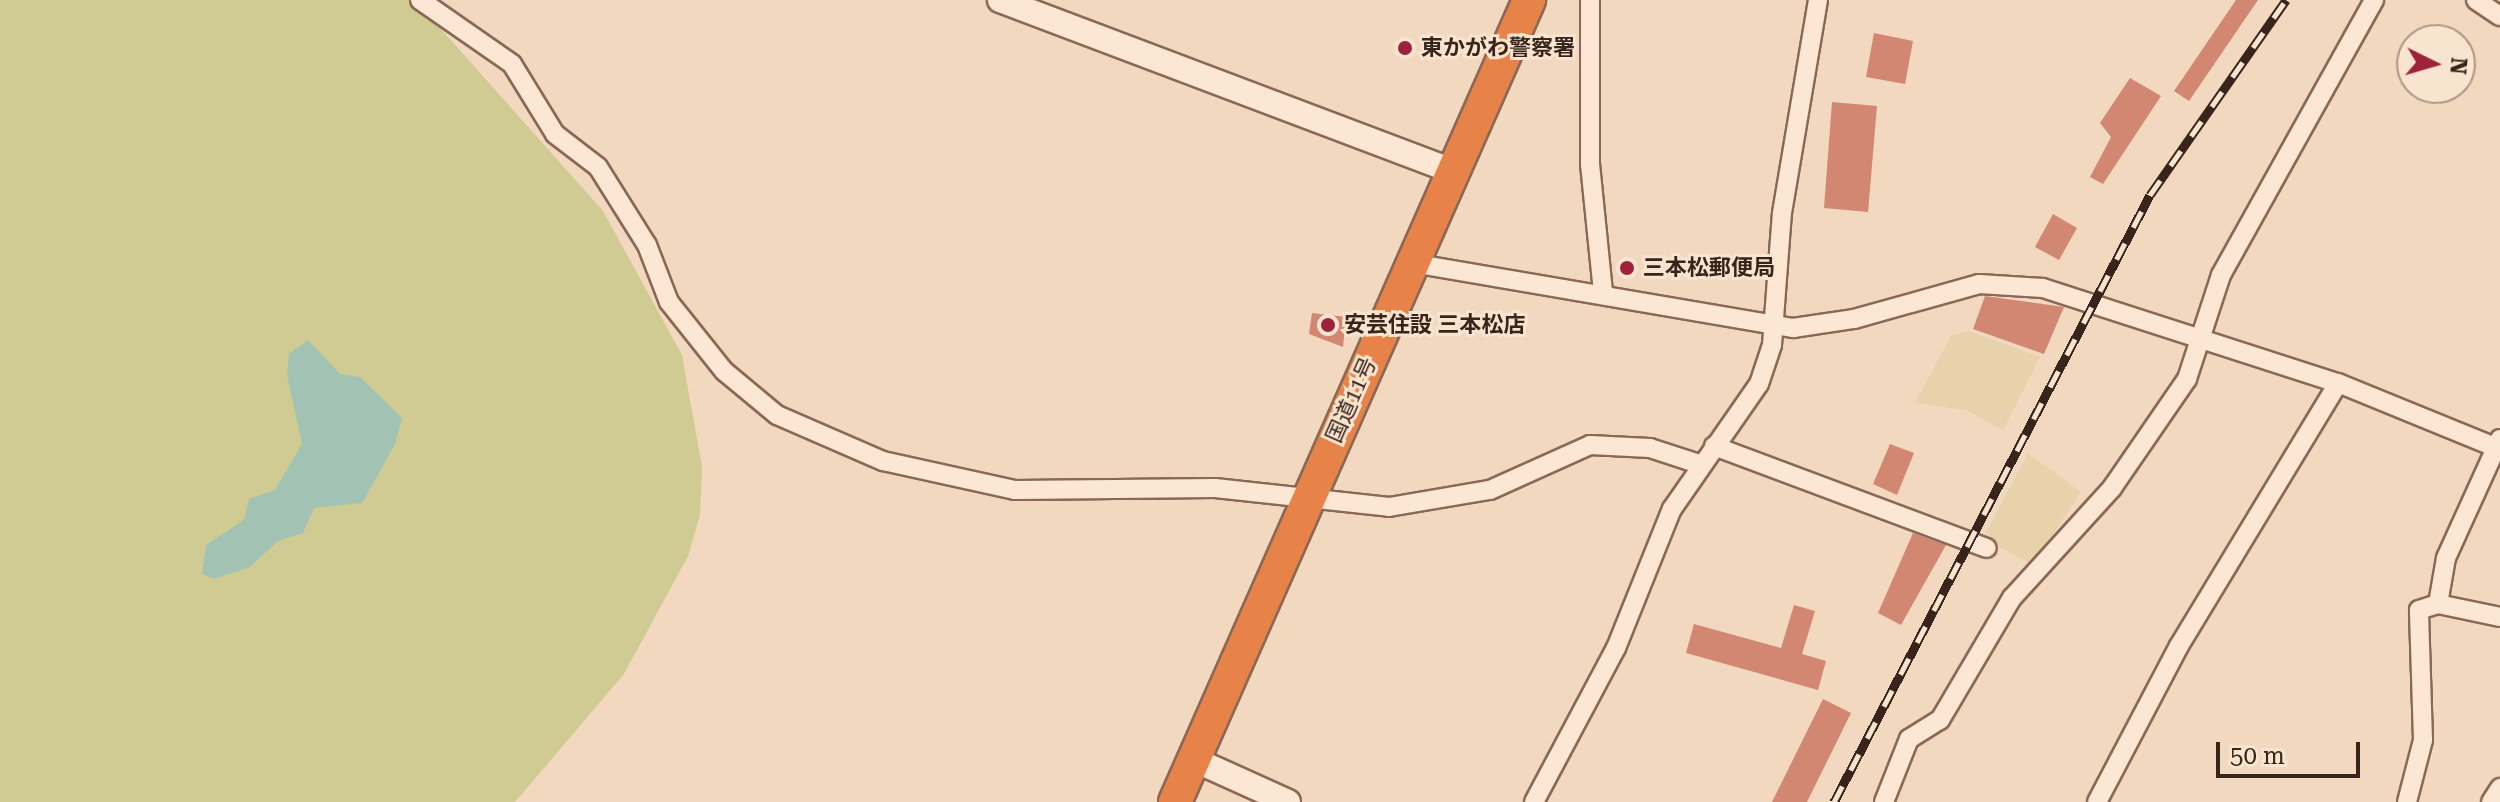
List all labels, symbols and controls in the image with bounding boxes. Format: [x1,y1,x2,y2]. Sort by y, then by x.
north arrow [2396,24,2476,104]
place label: 東かがわ警察署 [1421,35,1575,61]
marker: 東かがわ警察署 [1396,39,1414,57]
text: N [2445,56,2472,75]
place label: 三本松郵便局 [1643,255,1775,281]
marker: 三本松郵便局 [1618,259,1636,277]
place label: 安芸住設 三本松店 [1344,312,1526,338]
marker: 安芸住設 三本松店 [1319,316,1337,334]
street label: 国道11号 [1321,353,1381,447]
scale bar [2220,726,2364,776]
text: 50 m [2230,742,2285,770]

